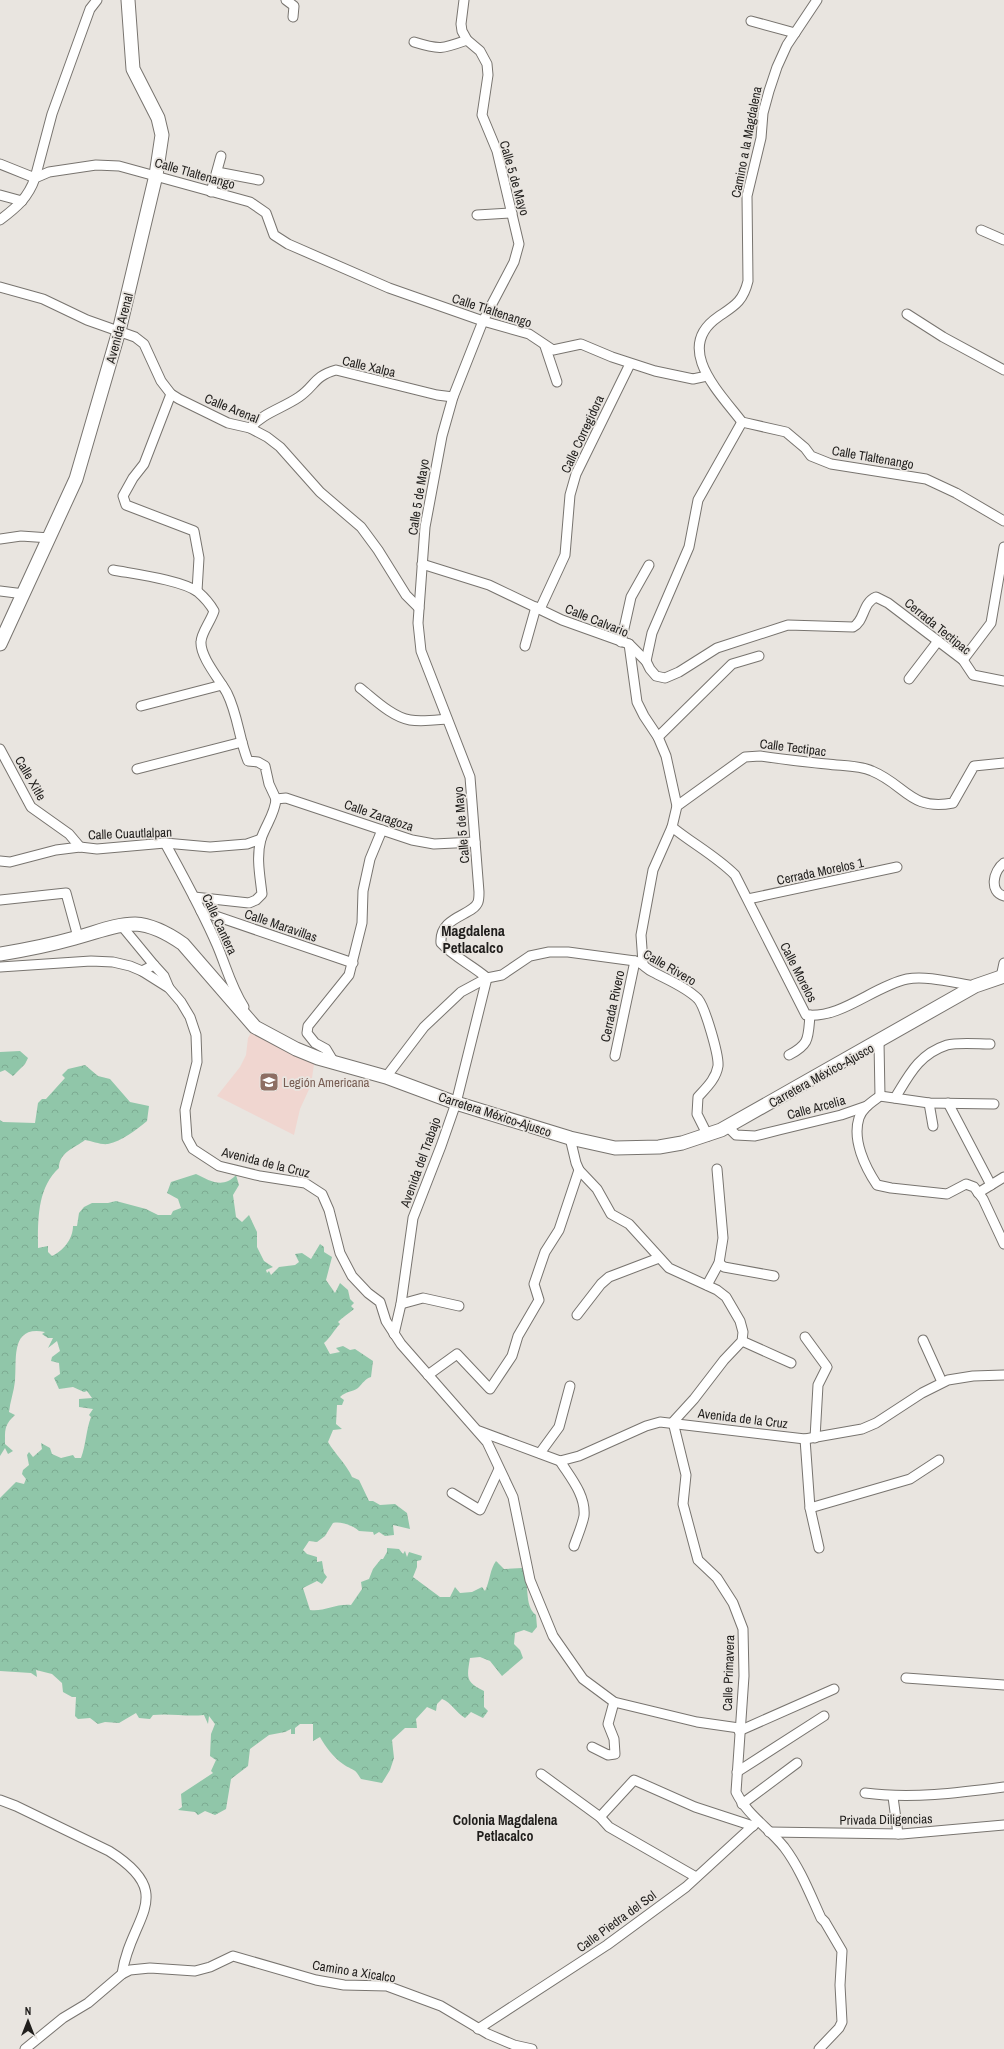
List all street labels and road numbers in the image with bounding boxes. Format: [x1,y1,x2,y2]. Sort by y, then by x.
street label: Camino a la Magdalena [727,85,766,199]
street label: Calle 5 de Mayo [496,139,533,218]
street label: Calle Tlaltenango [153,154,237,193]
street label: Calle Tlaltenango [450,290,534,331]
street label: Avenida Arenal [102,291,137,366]
street label: Calle Xalpa [340,352,397,381]
street label: Calle Arenal [202,390,262,427]
street label: Calle Corregidora [557,392,608,476]
street label: Calle Tlaltenango [831,442,915,473]
street label: Calle 5 de Mayo [404,458,433,536]
street label: Cerrada Tectipac [901,594,975,658]
street label: Calle Calvario [563,600,631,641]
street label: Calle Tectipac [759,735,827,760]
street label: Calle Xitle [11,753,50,804]
street label: Calle 5 de Mayo [450,786,473,864]
street label: Calle Zaragoza [342,796,416,835]
street label: Calle Cuautlalpan [88,824,172,843]
street label: Cerrada Morelos 1 [775,854,865,889]
street label: Calle Cantera [198,891,241,957]
street label: Calle Maravillas [242,905,319,946]
street label: Calle Morelos [776,939,821,1005]
street label: Calle Rivero [640,945,699,989]
street label: Cerrada Rivero [597,969,628,1044]
street label: Carretera México-Ajusco [766,1039,877,1111]
street label: Carretera México-Ajusco [436,1088,554,1141]
street label: Calle Arcelia [785,1092,847,1123]
street label: Avenida del Trabajo [396,1115,445,1210]
street label: Avenida de la Cruz [219,1143,312,1182]
street label: Avenida de la Cruz [696,1404,789,1432]
street label: Calle Primavera [719,1634,738,1712]
street label: Privada Diligencias [839,1810,933,1829]
street label: Calle Piedra del Sol [573,1887,659,1956]
street label: Camino a Xicalco [311,1957,397,1986]

